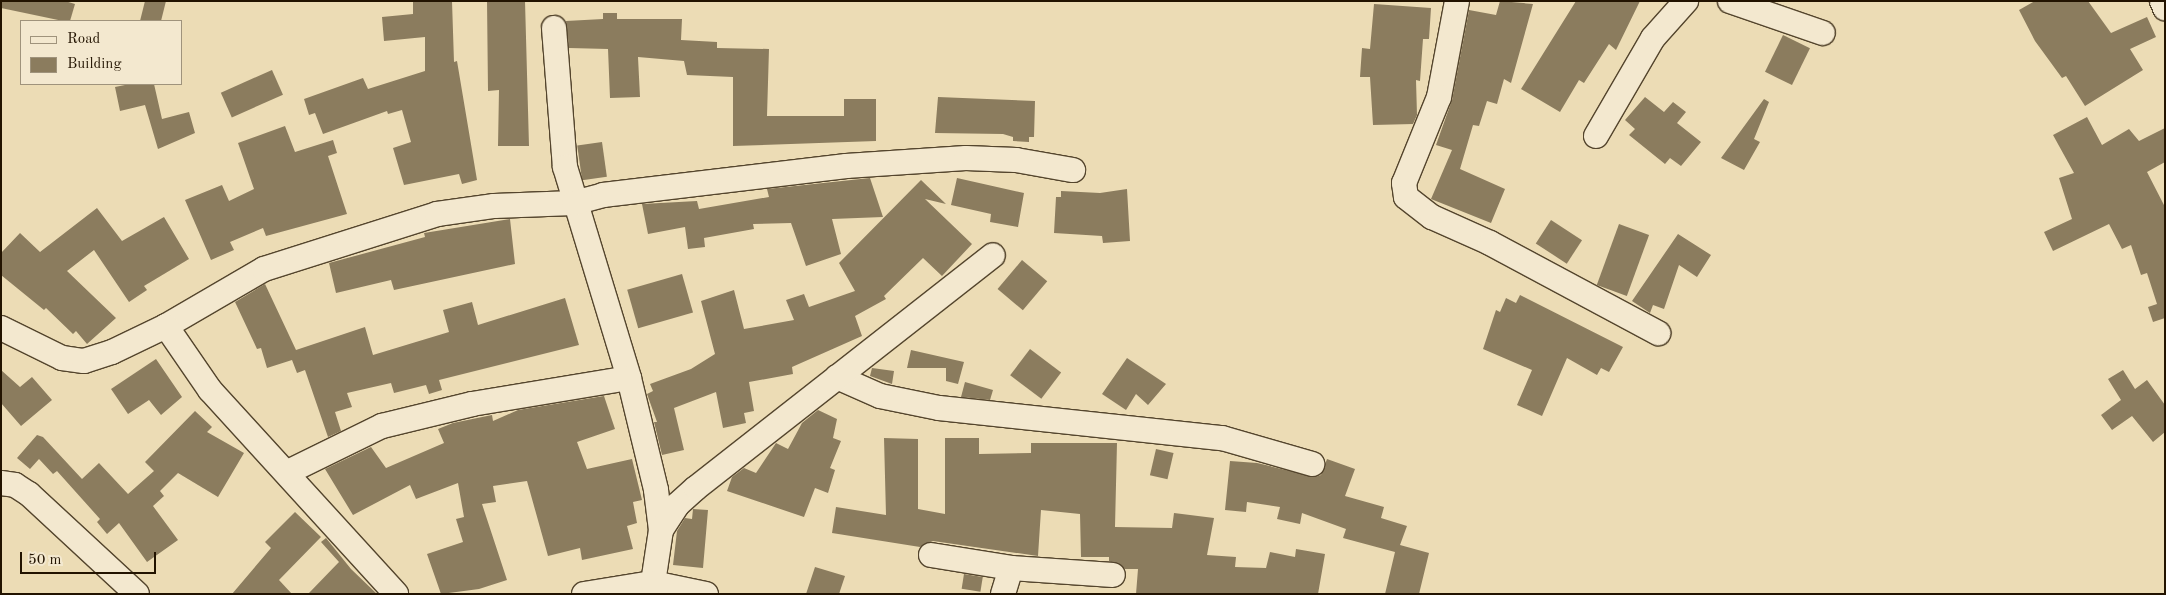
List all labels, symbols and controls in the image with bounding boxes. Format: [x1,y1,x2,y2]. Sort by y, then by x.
legend [20,20,182,85]
text: Road [67,32,100,47]
text: Building [67,57,122,72]
scale bar [22,542,159,574]
text: 50 m [28,553,62,568]

